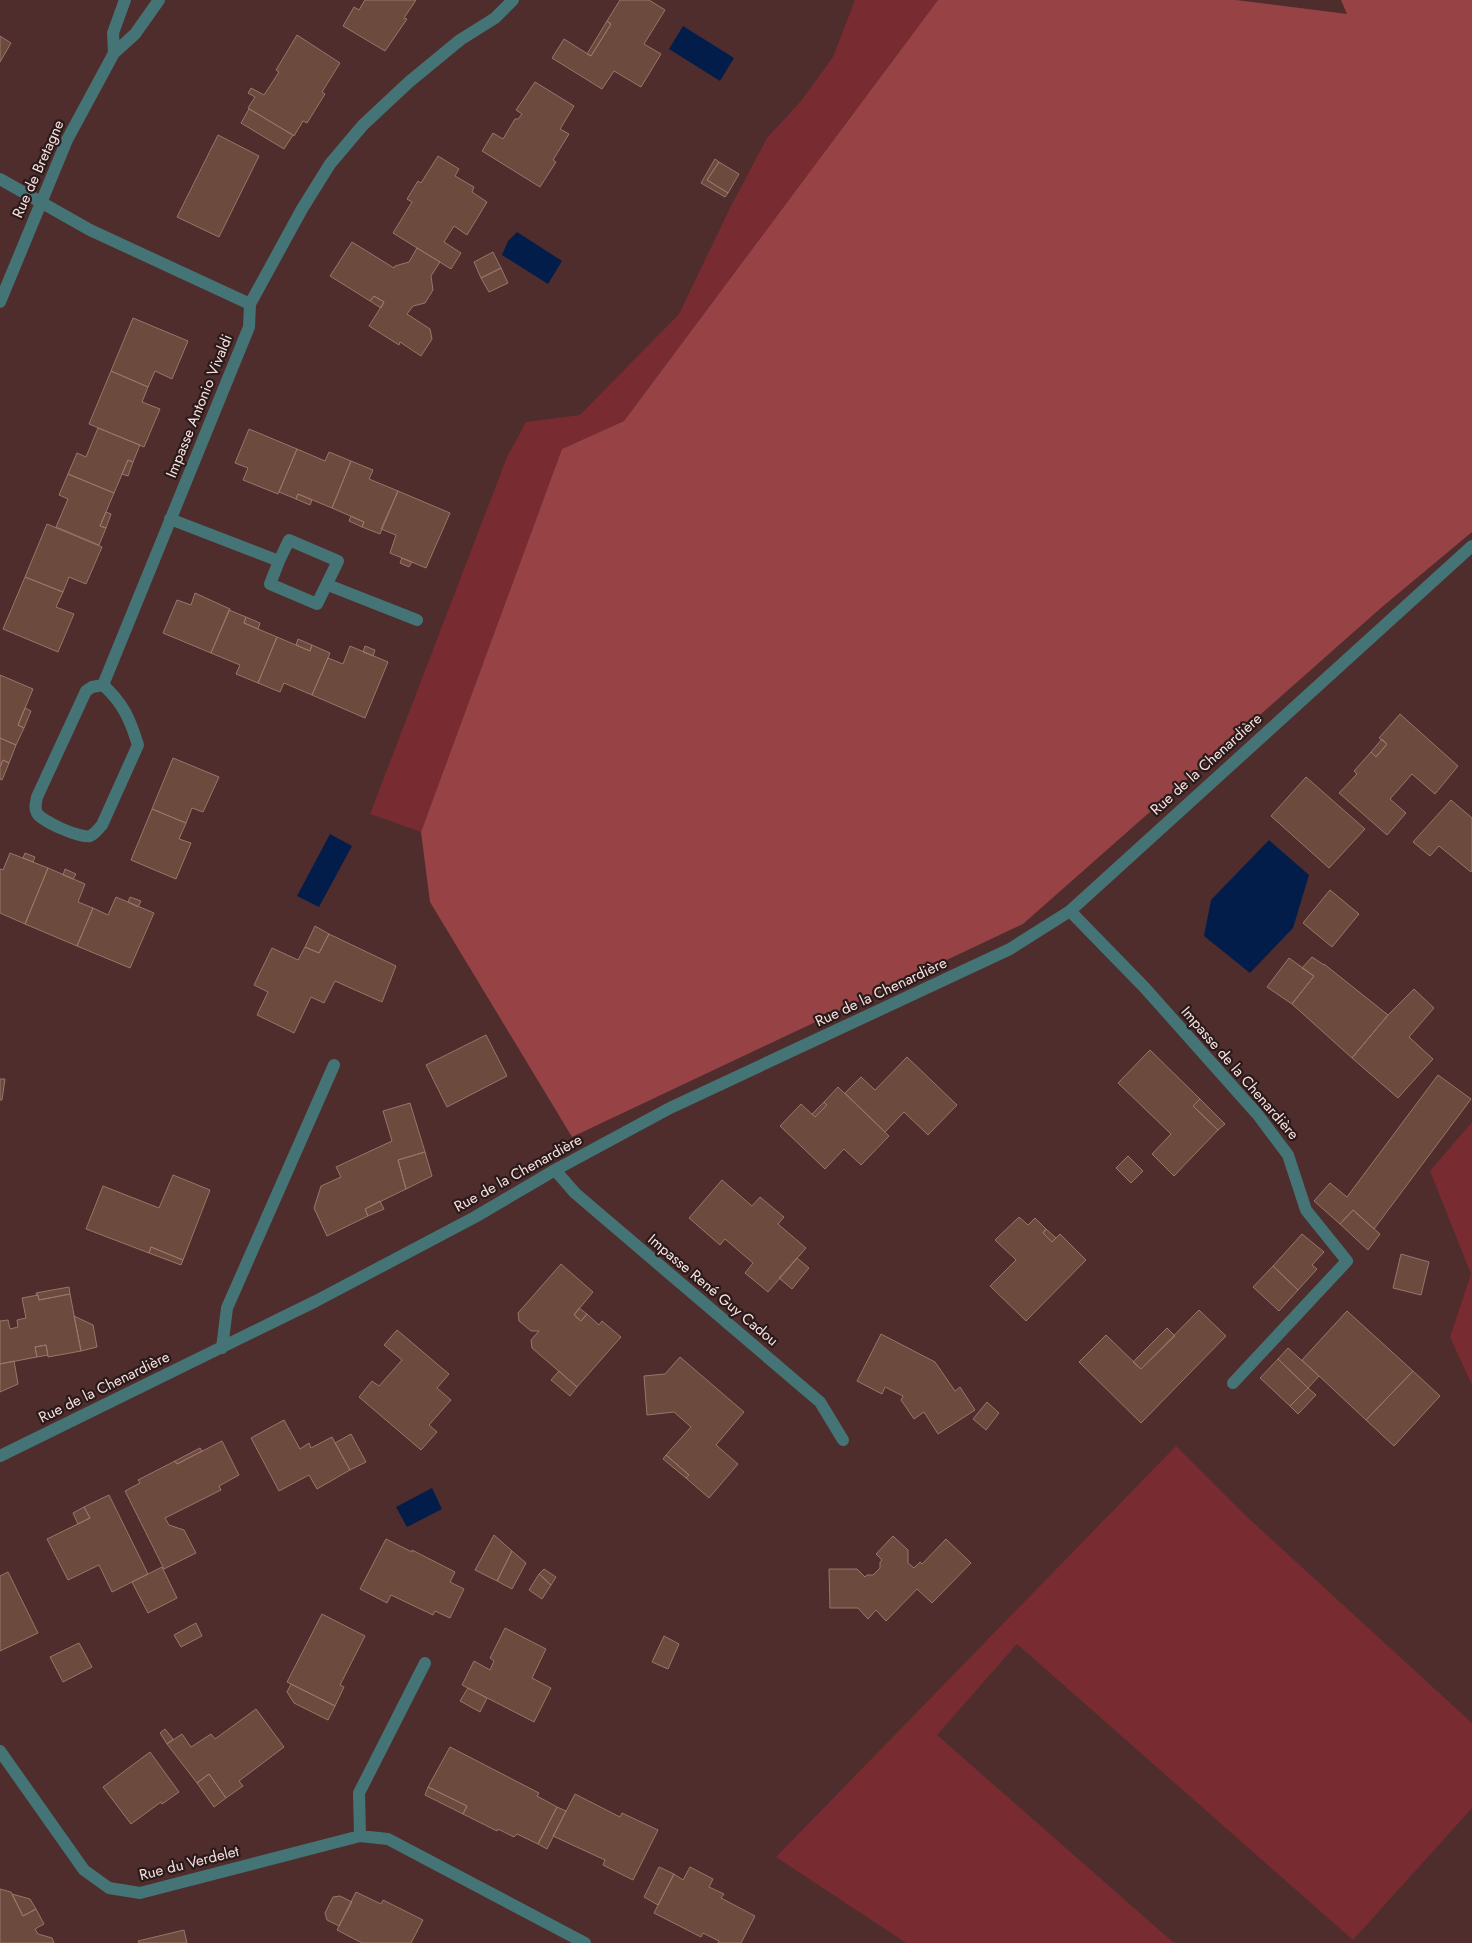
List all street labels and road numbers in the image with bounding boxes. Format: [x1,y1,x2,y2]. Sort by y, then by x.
street label: Rue de Bretagne [7,116,70,222]
street label: Impasse Antonio Vivaldi [160,331,238,481]
street label: Rue de la Chenardière [1145,708,1267,820]
street label: Rue de la Chenardière [811,952,951,1032]
street label: Impasse de la Chenardière [1176,1002,1304,1145]
street label: Rue de la Chenardière [450,1128,586,1217]
street label: Impasse René Guy Cadou [643,1229,783,1351]
street label: Rue de la Chenardière [35,1346,173,1428]
street label: Rue du Verdelet [137,1840,242,1886]

